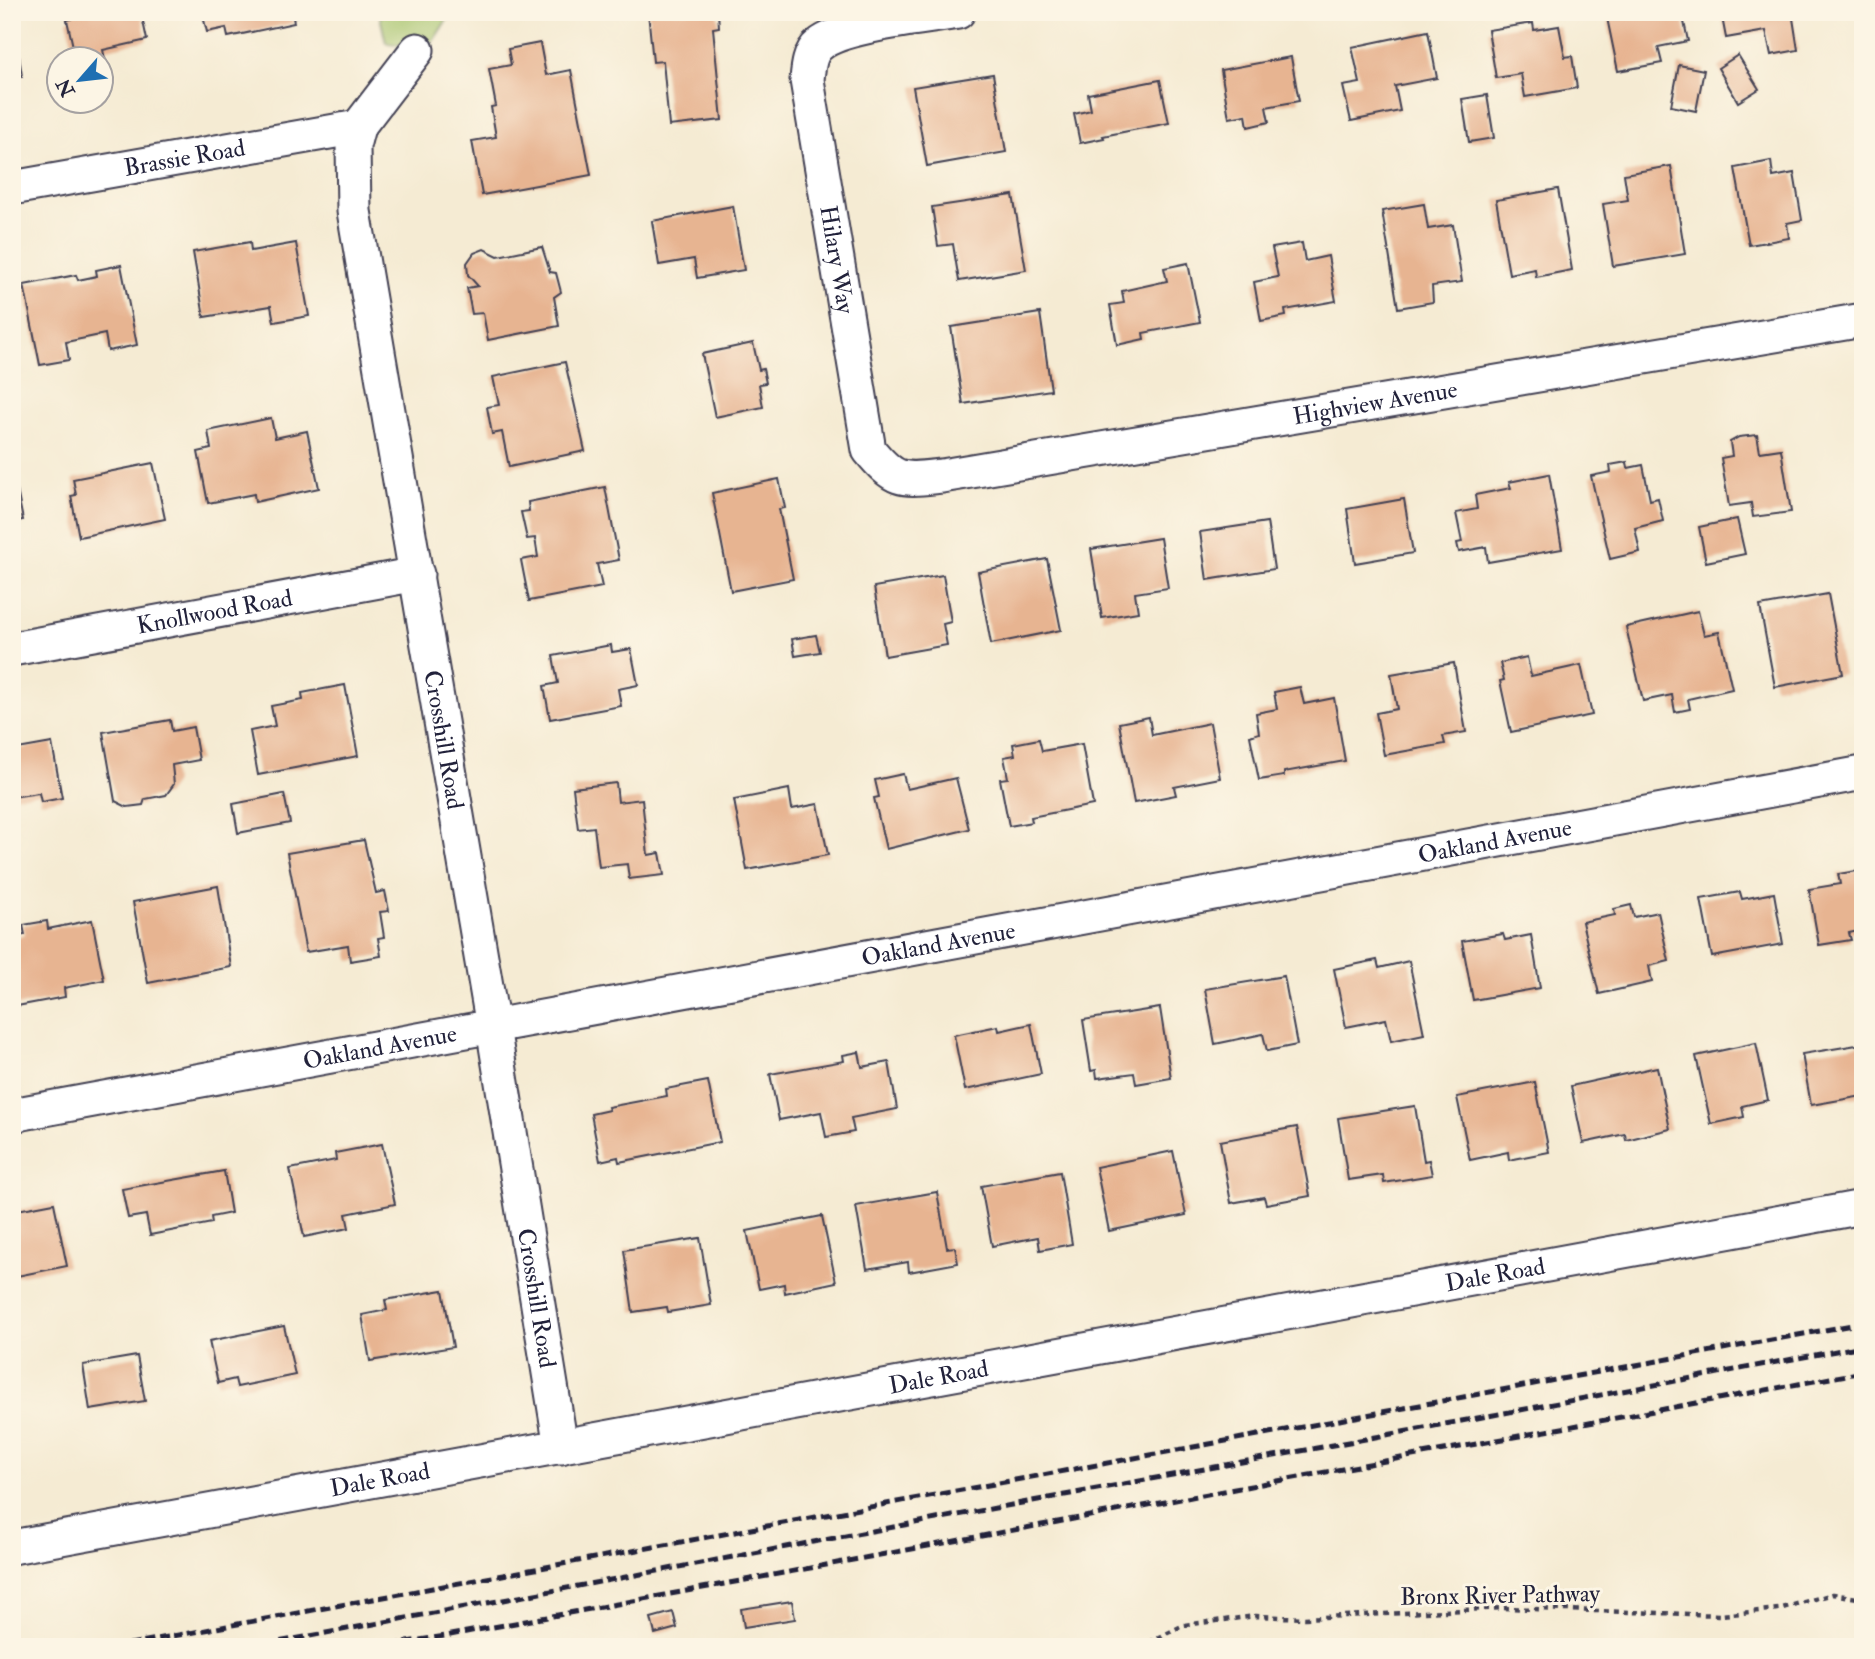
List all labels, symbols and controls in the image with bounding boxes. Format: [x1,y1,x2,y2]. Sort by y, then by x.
north arrow [46,46,116,116]
text: N [51,73,81,102]
street label: Brassie Road [121,132,248,184]
street label: Hilary Way [812,203,861,316]
street label: Highview Avenue [1291,374,1460,432]
street label: Knollwood Road [134,582,295,642]
street label: Crosshill Road [416,668,471,812]
street label: Oakland Avenue [1416,812,1574,871]
street label: Oakland Avenue [859,915,1018,974]
street label: Oakland Avenue [301,1018,459,1077]
street label: Crosshill Road [510,1226,563,1370]
street label: Dale Road [1443,1251,1548,1299]
street label: Dale Road [886,1353,991,1402]
street label: Dale Road [328,1456,432,1504]
street label: Bronx River Pathway [1400,1578,1601,1613]

